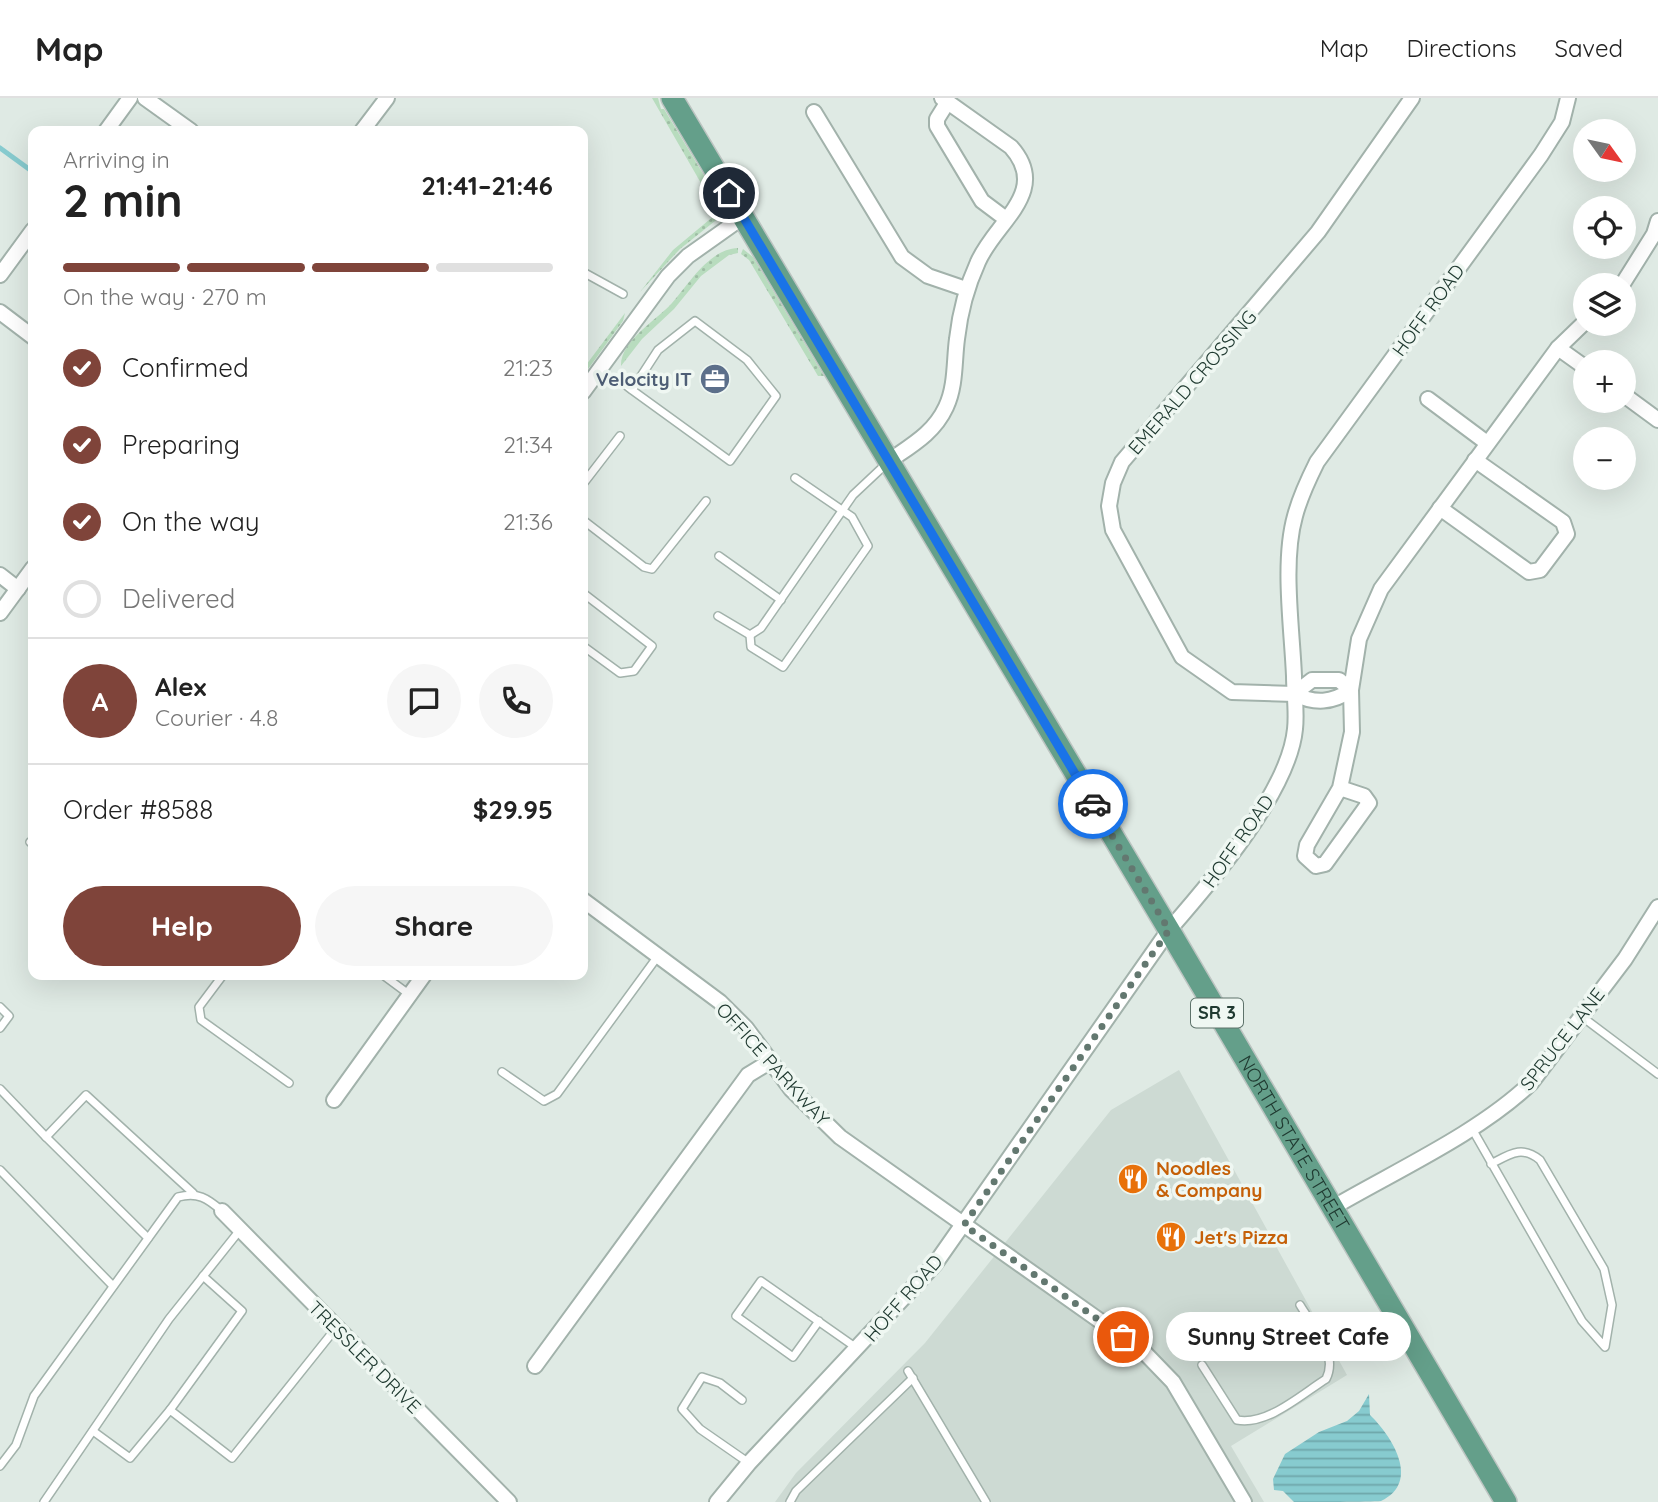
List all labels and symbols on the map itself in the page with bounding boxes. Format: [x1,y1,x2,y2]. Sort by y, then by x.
north arrow [1573,119,1636,182]
pin [699,163,759,223]
street label: HOFF ROAD [1387,259,1469,361]
street label: EMERALD CROSSING [1123,305,1261,459]
office icon: Velocity IT [698,362,732,396]
place label: Velocity IT [596,367,692,391]
courier [1058,769,1128,839]
street label: HOFF ROAD [1197,790,1279,892]
street label: SPRUCE LANE [1514,983,1610,1095]
street label: OFFICE PARKWAY [711,997,835,1131]
road number: SR 3 [1191,998,1243,1028]
street label: NORTH STATE STREET [1233,1051,1355,1235]
place label: Noodles & Company [1156,1156,1262,1202]
restaurant icon: Noodles & Company [1116,1162,1150,1196]
restaurant icon: Jet's Pizza [1154,1220,1188,1254]
place label: Jet's Pizza [1194,1225,1288,1249]
street label: HOFF ROAD [859,1249,947,1347]
street label: TRESSLER DRIVE [304,1296,426,1418]
pin [1093,1307,1153,1367]
callout: Sunny Street Cafe [1165,1312,1410,1362]

